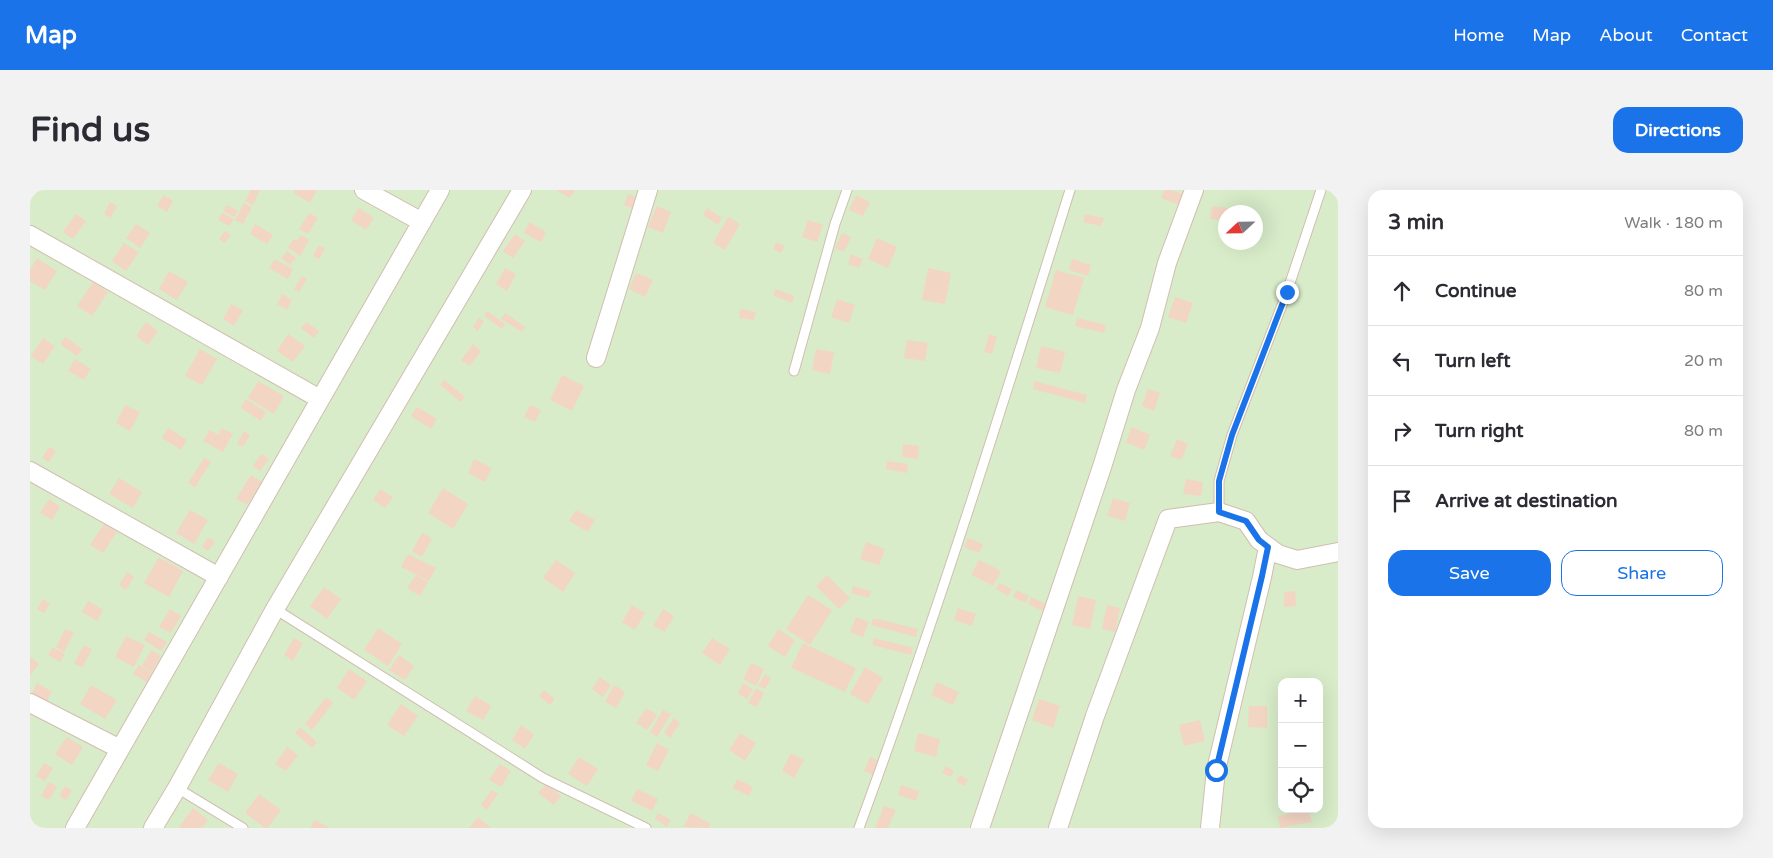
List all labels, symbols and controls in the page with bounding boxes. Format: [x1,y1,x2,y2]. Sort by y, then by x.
text: Map [25,21,77,50]
text: Home [1453,24,1504,46]
text: Map [1532,24,1571,46]
text: About [1599,24,1653,46]
text: Contact [1681,24,1748,46]
button: Directions [1613,107,1743,153]
text: Find us [30,109,150,151]
north arrow [1218,205,1263,250]
text: 3 min [1388,210,1444,235]
text: Walk · 180 m [1624,213,1723,233]
icon: ahead [1388,277,1416,305]
text: Continue [1435,280,1517,302]
route end [1276,281,1299,304]
text: 80 m [1684,281,1723,301]
icon: left [1388,347,1416,375]
text: Turn left [1435,350,1511,372]
text: 20 m [1684,351,1723,371]
icon: right [1388,417,1416,445]
text: Turn right [1435,420,1523,442]
text: 80 m [1684,421,1723,441]
icon: arrive [1388,487,1416,515]
text: Arrive at destination [1435,490,1618,512]
button: Save [1388,550,1551,596]
button: Share [1561,550,1723,596]
map controls [1278,678,1323,813]
button: + [1278,678,1323,723]
button: − [1278,723,1323,768]
route start [1205,759,1228,782]
button: locate [1278,768,1323,813]

